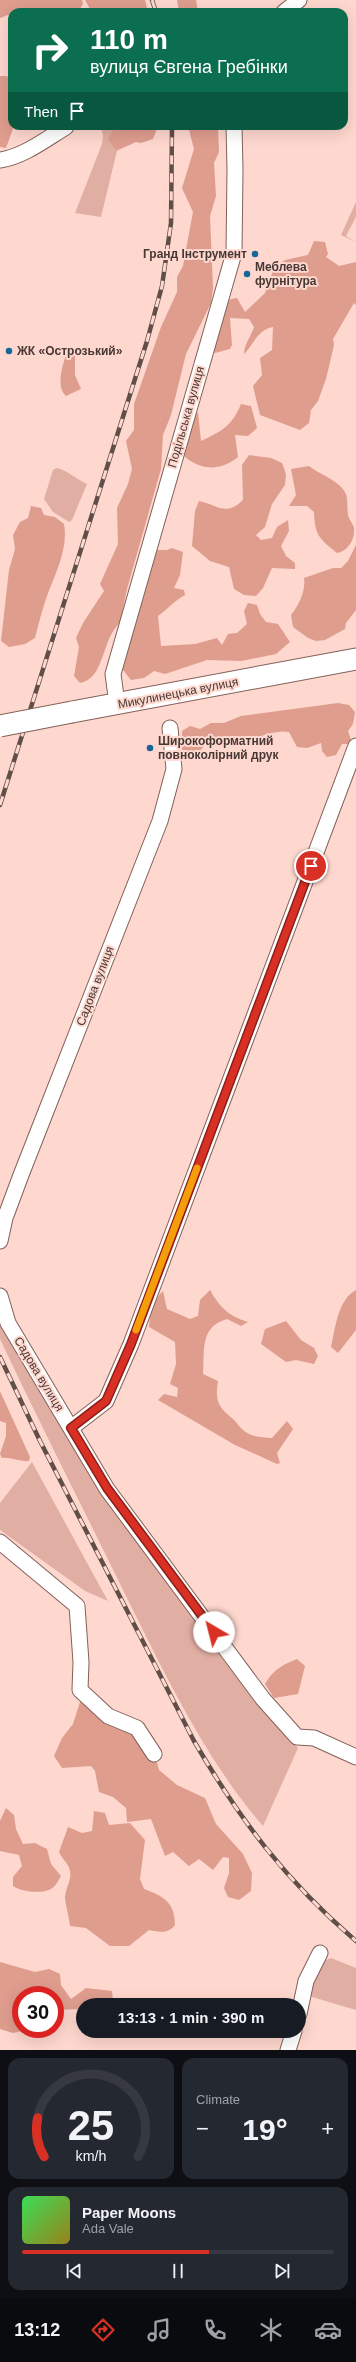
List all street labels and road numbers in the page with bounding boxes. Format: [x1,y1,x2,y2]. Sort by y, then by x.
street label: Подільська вулиця [165,365,207,469]
street label: Микулинецька вулиця [117,674,239,712]
street label: Садова вулиця [73,944,117,1028]
street label: Садова вулиця [11,1334,67,1414]

